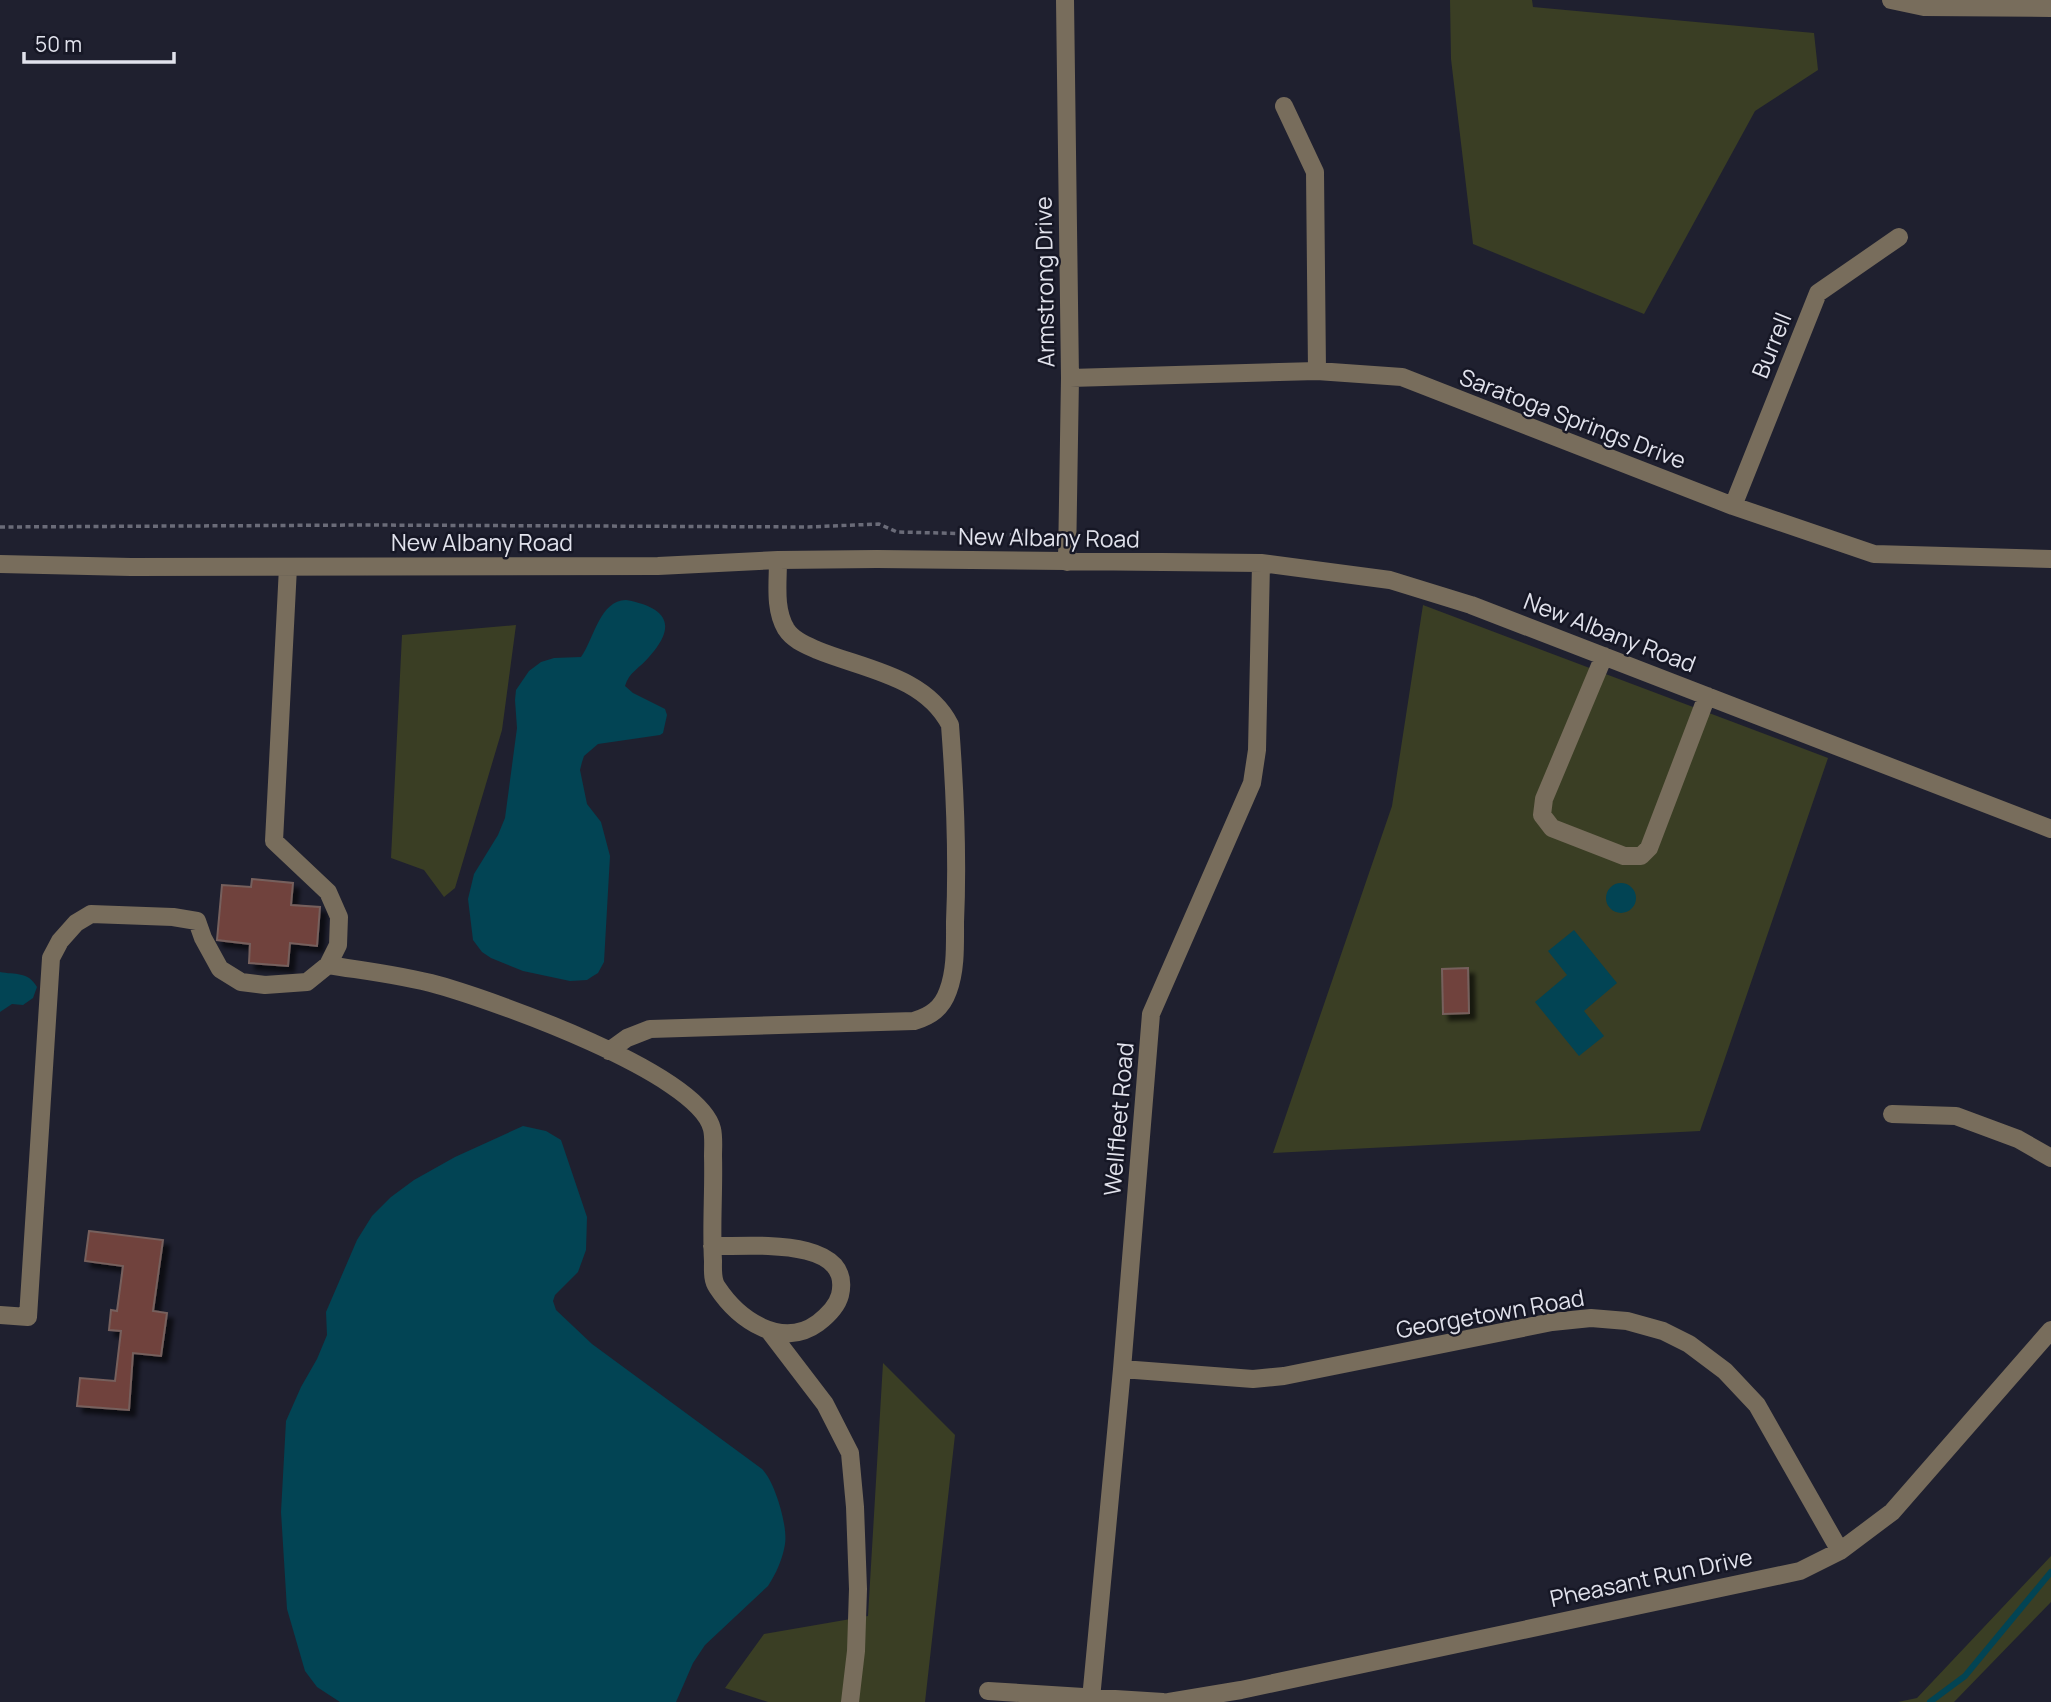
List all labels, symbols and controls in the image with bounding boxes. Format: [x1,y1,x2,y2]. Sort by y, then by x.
scale bar [24,21,175,65]
text: 50 m [35,30,82,58]
street label: Armstrong Drive [1027,196,1061,368]
street label: Burrell [1743,307,1799,383]
street label: Saratoga Springs Drive [1455,360,1691,476]
street label: New Albany Road [958,519,1140,555]
street label: New Albany Road [391,526,573,558]
street label: New Albany Road [1519,584,1701,680]
street label: Wellfleet Road [1095,1041,1141,1197]
street label: Georgetown Road [1393,1281,1587,1345]
street label: Pheasant Run Drive [1547,1540,1755,1614]

